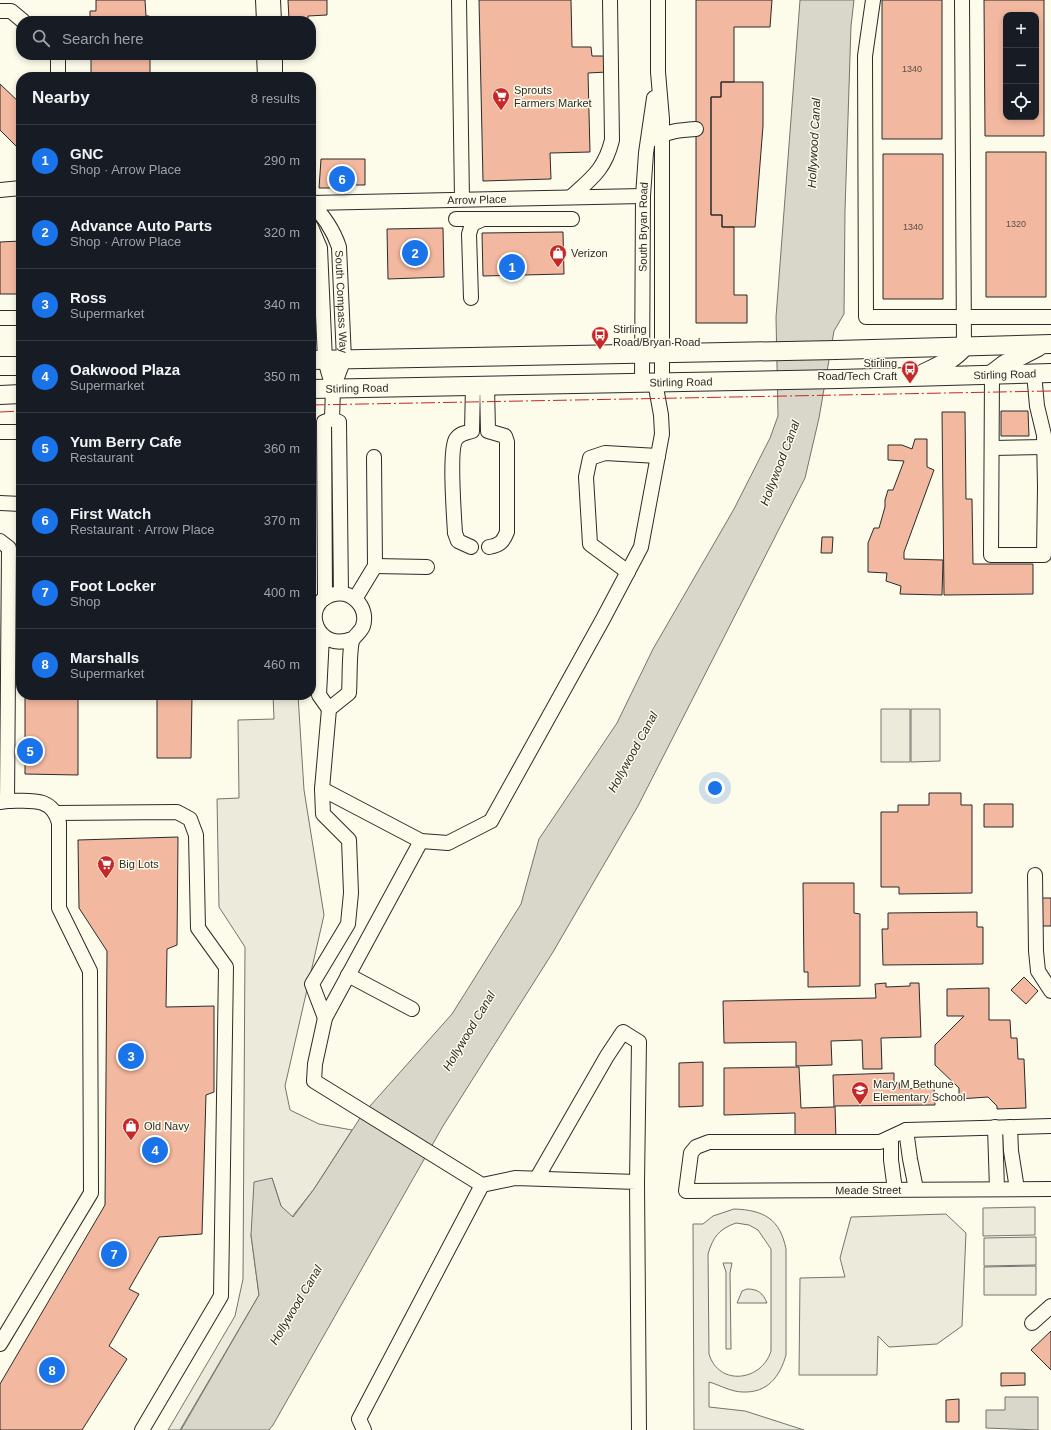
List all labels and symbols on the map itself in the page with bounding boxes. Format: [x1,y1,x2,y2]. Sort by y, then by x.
house number: 1340 [902,64,922,74]
place label: Sprouts Farmers Market [514,84,592,109]
supermarket icon: Sprouts Farmers Market [491,86,511,111]
water label: Hollywood Canal [805,97,823,188]
pin: 6 [329,164,355,194]
street label: South Bryan Road [637,182,650,272]
street label: Arrow Place [447,193,507,206]
house number: 1320 [1006,219,1026,229]
house number: 1340 [903,222,923,232]
pin: 2 [402,238,428,268]
shop icon: Verizon [548,243,568,268]
place label: Verizon [571,247,608,259]
street label: South Compass Way [333,250,350,354]
pin: 1 [499,252,525,282]
place label: Stirling Road/Bryan Road [613,323,700,348]
bus stop icon: Stirling Road/Bryan Road [590,325,610,350]
place label: Stirling Road/Tech Craft [818,357,897,382]
bus stop icon: Stirling Road/Tech Craft [900,359,920,384]
street label: Stirling Road [973,367,1037,381]
street label: Stirling Road [649,375,713,389]
street label: Stirling Road [325,382,389,395]
water label: Hollywood Canal [757,418,803,508]
water label: Hollywood Canal [605,709,661,795]
pin: 5 [17,736,43,766]
your location [705,778,725,798]
supermarket icon: Big Lots [96,854,116,879]
place label: Big Lots [119,858,159,870]
water label: Hollywood Canal [440,989,498,1073]
pin: 3 [118,1041,144,1071]
place label: Mary M Bethune Elementary School [873,1078,965,1103]
school or university icon: Mary M Bethune Elementary School [850,1080,870,1105]
shop icon: Old Navy [121,1116,141,1141]
place label: Old Navy [144,1120,190,1132]
pin: 4 [142,1135,168,1165]
street label: Meade Street [835,1184,901,1196]
pin: 7 [101,1239,127,1269]
water label: Hollywood Canal [267,1263,325,1347]
pin: 8 [39,1355,65,1385]

